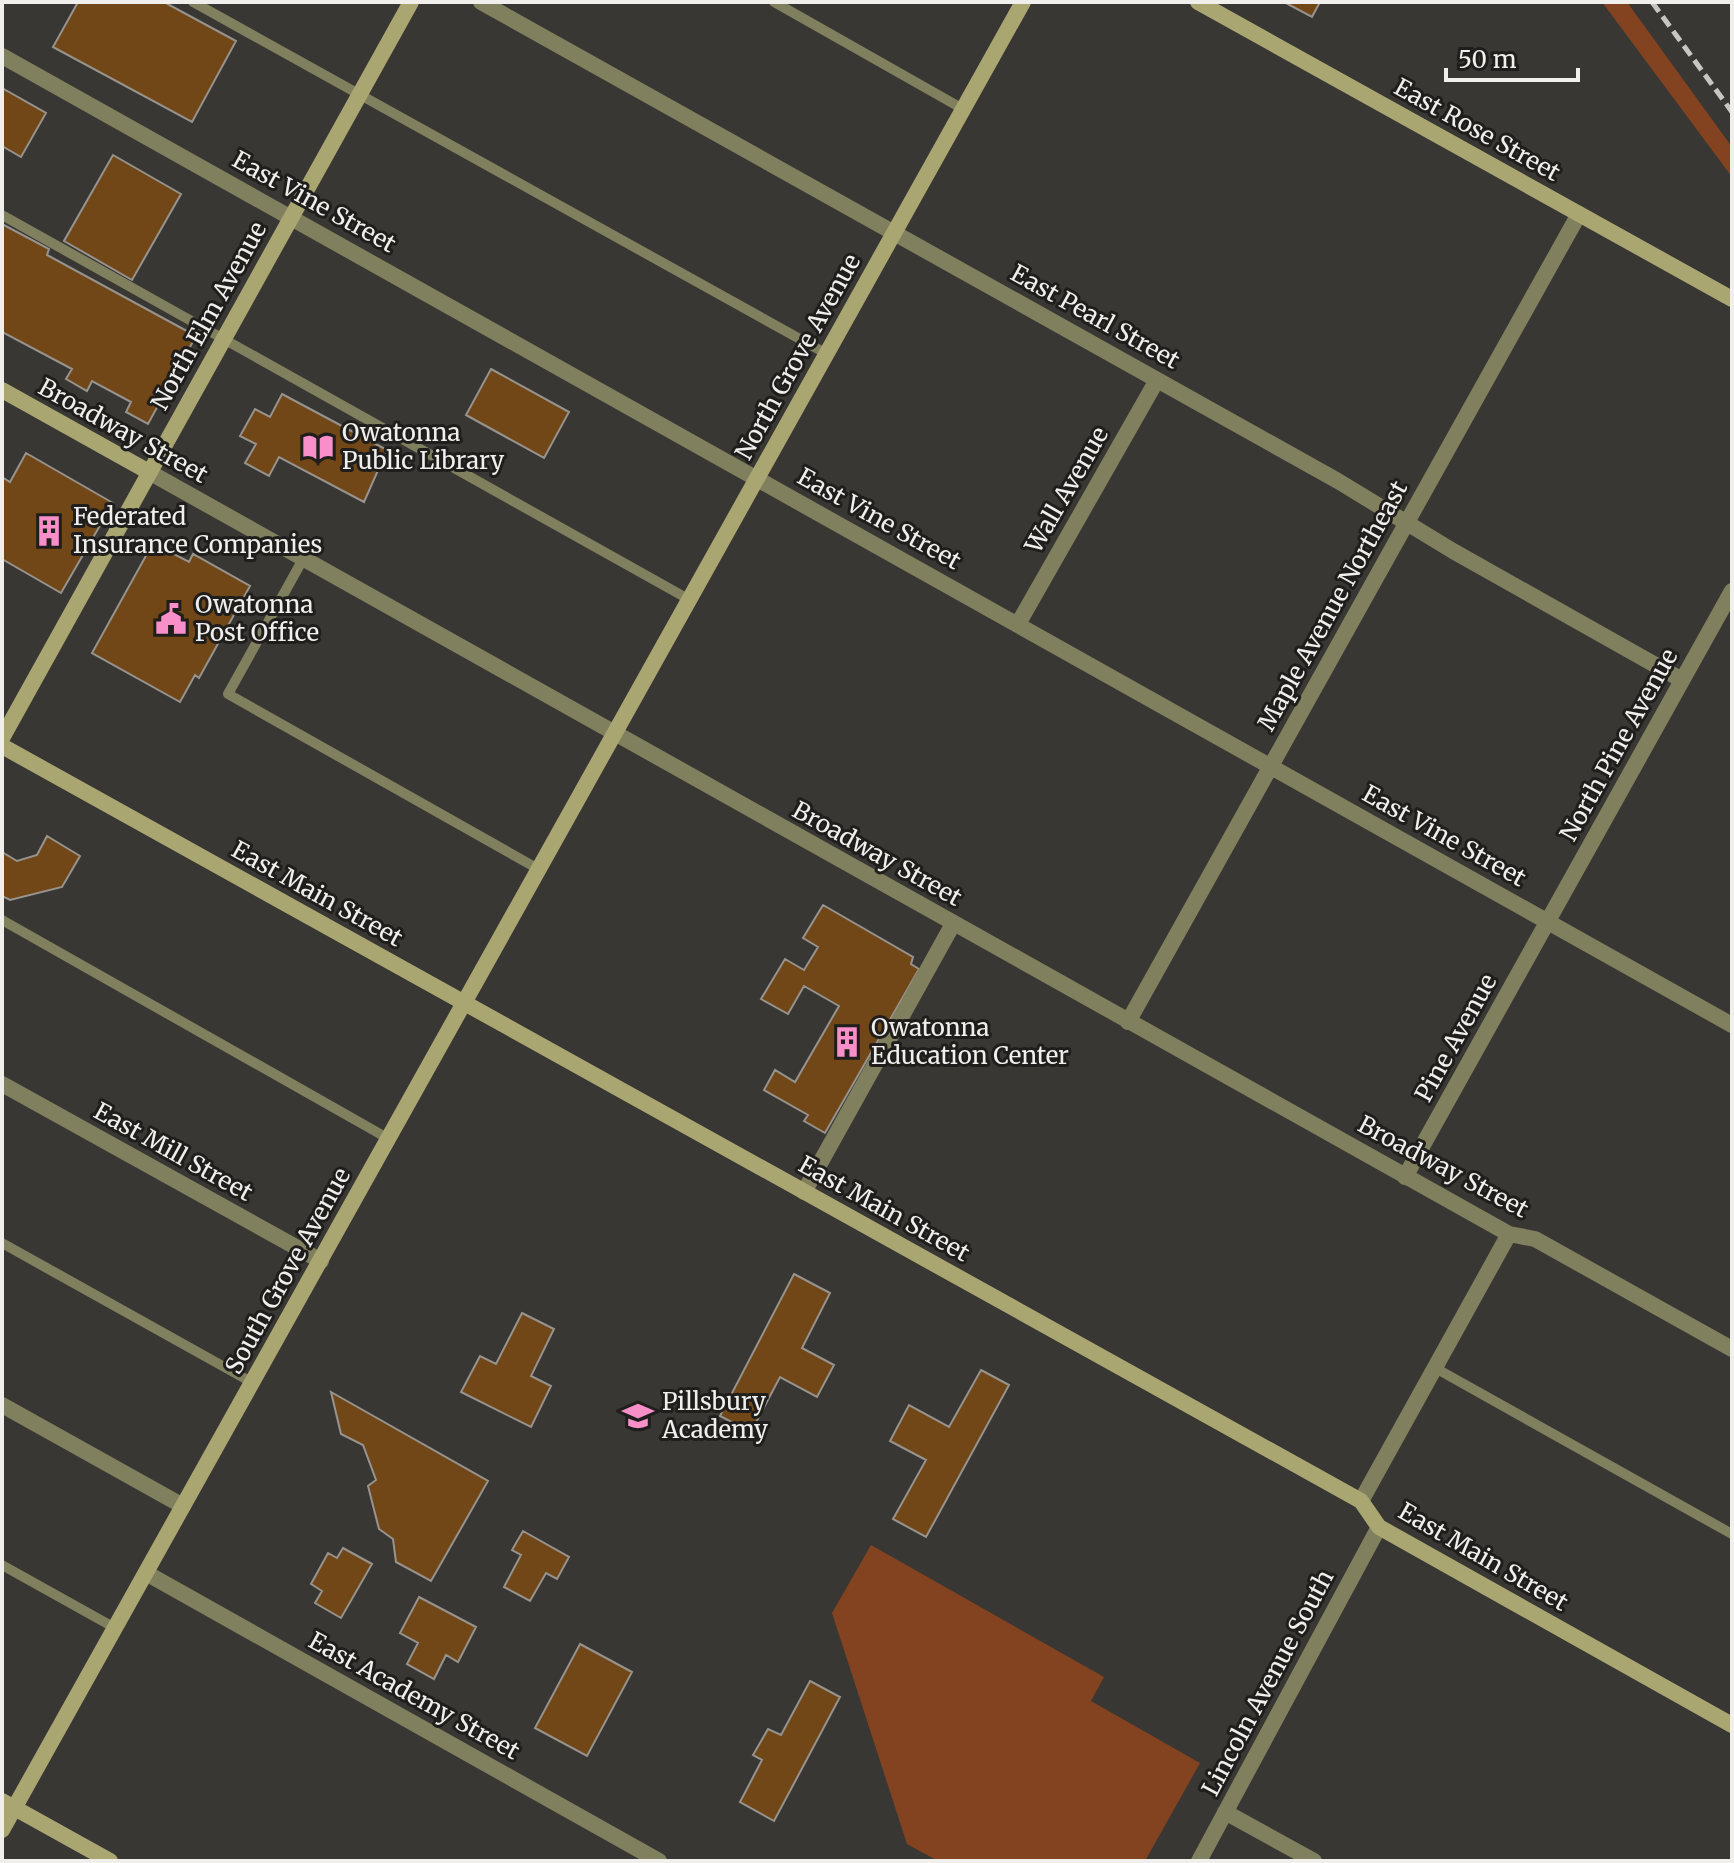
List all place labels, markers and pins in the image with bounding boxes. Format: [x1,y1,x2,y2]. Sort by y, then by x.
place label: Owatonna Public Library [342,417,504,476]
library icon: Owatonna Public Library [301,430,335,464]
place label: Federated Insurance Companies [73,501,322,560]
building icon: Federated Insurance Companies [32,514,66,548]
place label: Owatonna Post Office [195,589,319,648]
public building icon: Owatonna Post Office [154,602,188,636]
place label: Owatonna Education Center [871,1012,1069,1071]
building icon: Owatonna Education Center [830,1025,864,1059]
place label: Pillsbury Academy [661,1386,768,1445]
school or university icon: Pillsbury Academy [621,1399,655,1433]

